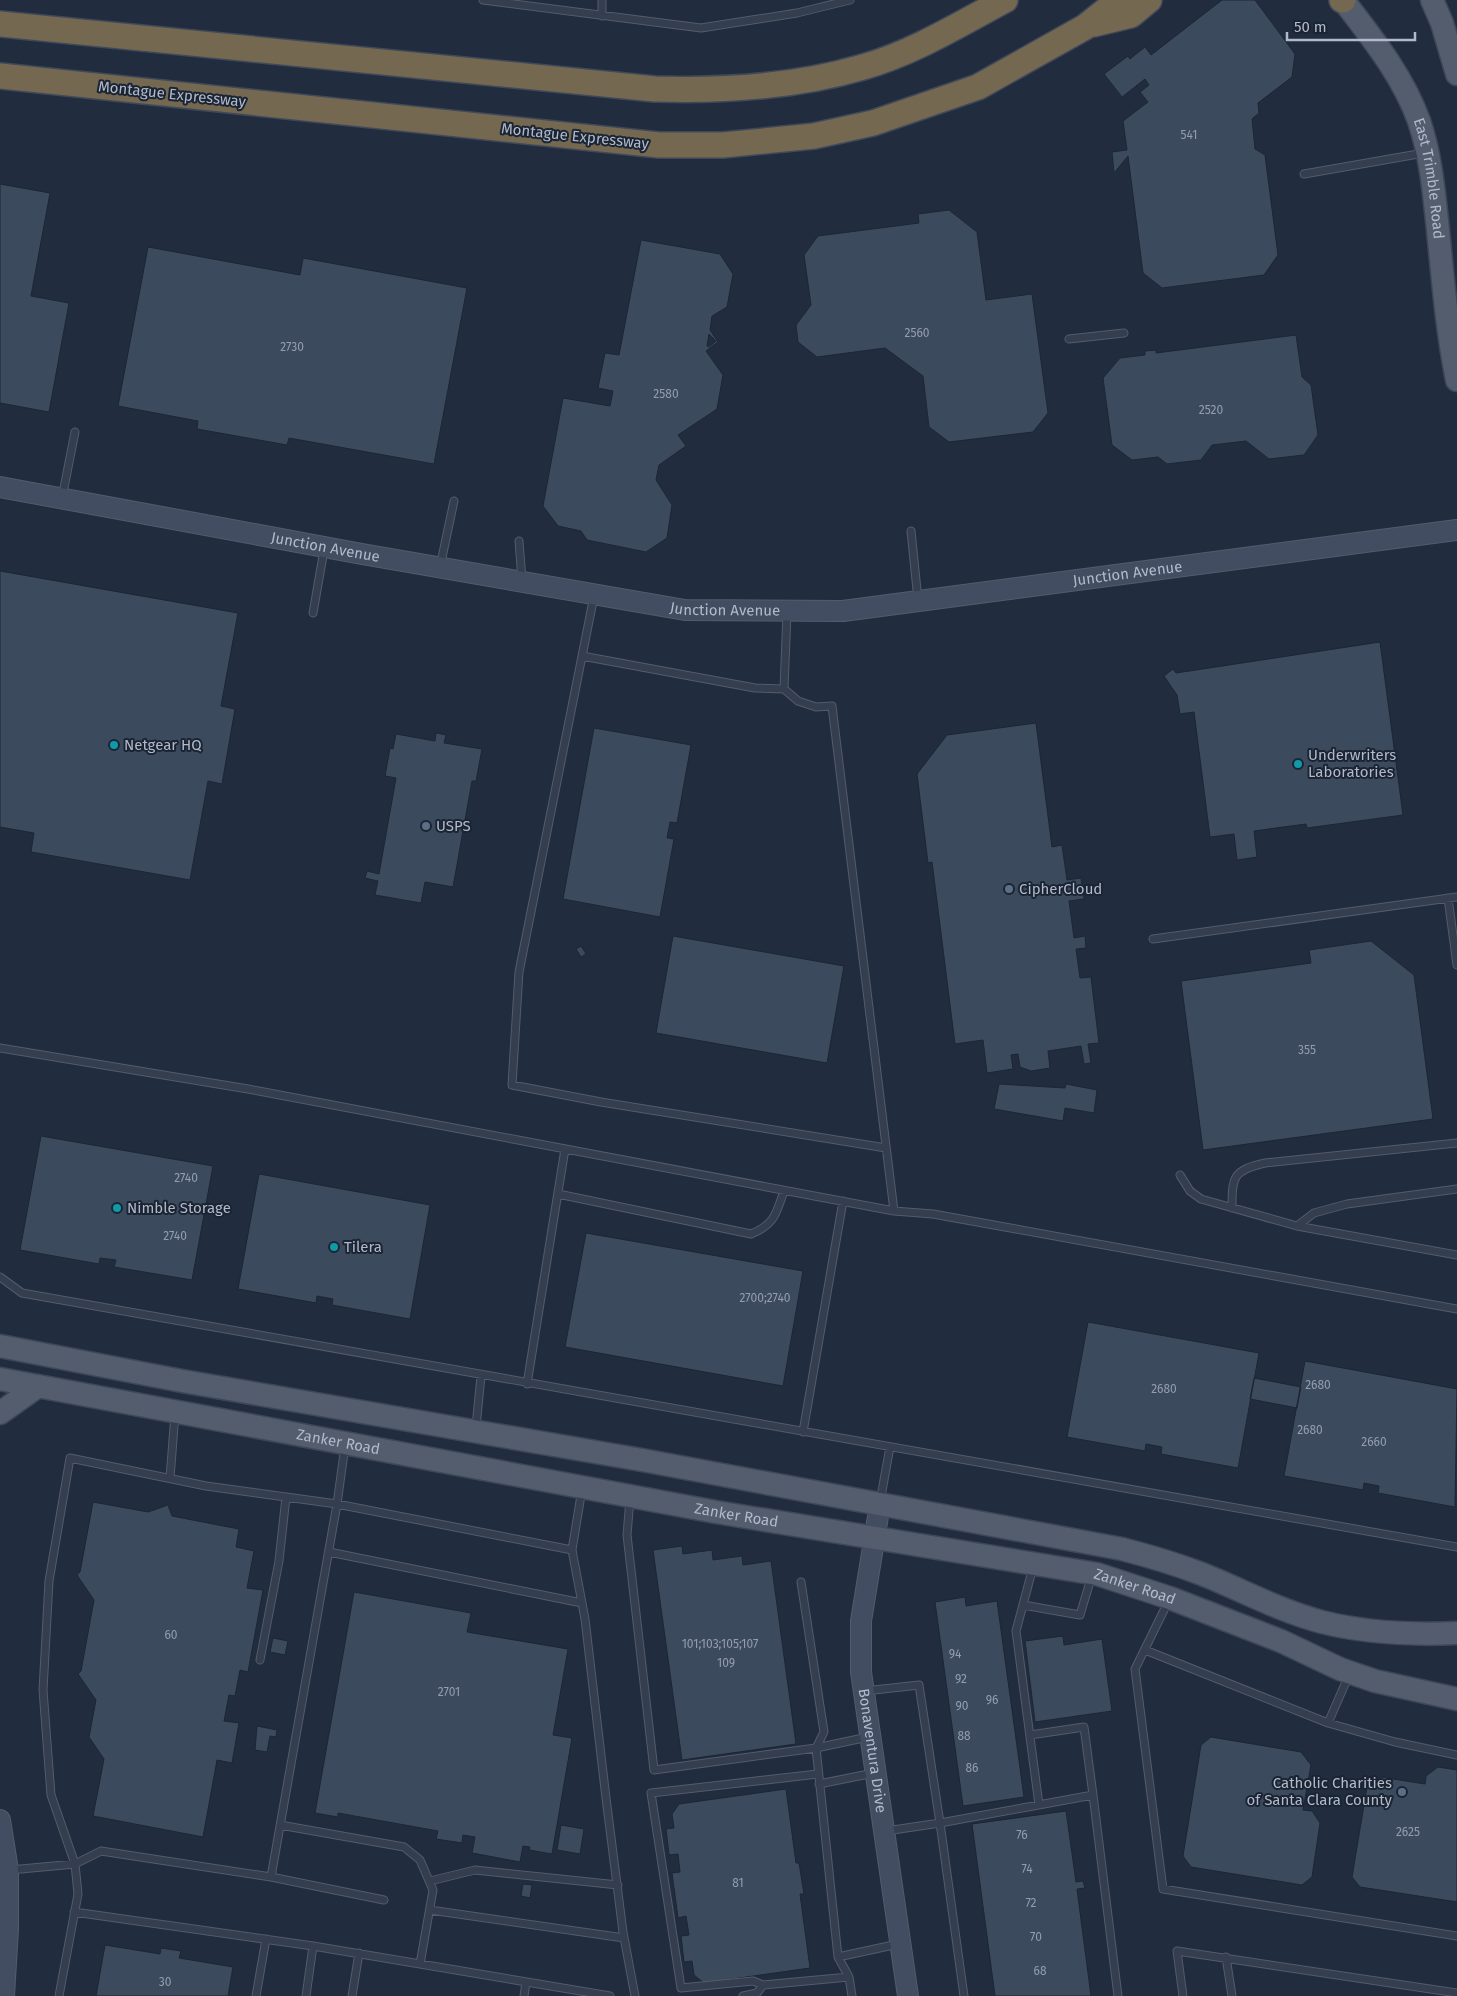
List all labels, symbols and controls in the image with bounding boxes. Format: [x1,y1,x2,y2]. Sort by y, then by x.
scale bar [1287,10,1414,42]
text: 50 m [1294,18,1327,36]
street label: Montague Expressway [97,77,247,111]
street label: East Trimble Road [1410,115,1448,240]
street label: Montague Expressway [500,119,650,153]
house number: 541 [1181,128,1197,142]
house number: 2560 [904,326,930,340]
house number: 2730 [280,340,304,354]
house number: 2580 [653,387,679,401]
house number: 2520 [1199,403,1224,417]
street label: Junction Avenue [270,528,381,566]
street label: Junction Avenue [1072,557,1183,590]
street label: Junction Avenue [669,599,780,620]
place label: Netgear HQ [124,736,202,754]
marker: Netgear HQ [108,739,120,751]
place label: Underwriters Laboratories [1308,746,1396,781]
marker: Underwriters Laboratories [1292,758,1304,770]
place label: USPS [436,817,471,835]
marker: USPS [420,820,432,832]
place label: CipherCloud [1019,880,1102,898]
marker: CipherCloud [1003,883,1015,895]
house number: 355 [1298,1043,1316,1057]
house number: 2740 [174,1171,198,1185]
place label: Nimble Storage [127,1199,231,1217]
marker: Nimble Storage [111,1202,123,1214]
house number: 2740 [163,1229,187,1243]
place label: Tilera [344,1238,382,1256]
marker: Tilera [328,1241,340,1253]
house number: 2700;2740 [739,1291,791,1305]
house number: 2680 [1305,1378,1331,1392]
house number: 2680 [1151,1382,1177,1396]
house number: 2680 [1297,1423,1323,1437]
street label: Zanker Road [295,1425,382,1458]
house number: 2660 [1361,1435,1387,1449]
street label: Zanker Road [693,1499,780,1531]
street label: Zanker Road [1092,1565,1178,1608]
house number: 60 [164,1628,178,1642]
house number: 101;103;105;107 [682,1637,758,1651]
house number: 94 [949,1647,962,1661]
house number: 109 [717,1656,735,1670]
house number: 92 [955,1672,967,1686]
house number: 2701 [438,1685,460,1699]
street label: Bonaventura Drive [854,1687,890,1814]
house number: 96 [986,1693,998,1707]
house number: 90 [956,1699,969,1713]
house number: 88 [957,1729,971,1743]
house number: 86 [965,1761,979,1775]
place label: Catholic Charities of Santa Clara County [1246,1774,1393,1809]
marker: Catholic Charities of Santa Clara County [1396,1786,1408,1798]
house number: 2625 [1396,1825,1420,1839]
house number: 76 [1016,1828,1028,1842]
house number: 74 [1021,1862,1033,1876]
house number: 81 [732,1876,744,1890]
house number: 72 [1025,1896,1037,1910]
house number: 70 [1030,1930,1042,1944]
house number: 68 [1033,1964,1047,1978]
house number: 30 [159,1975,172,1989]

